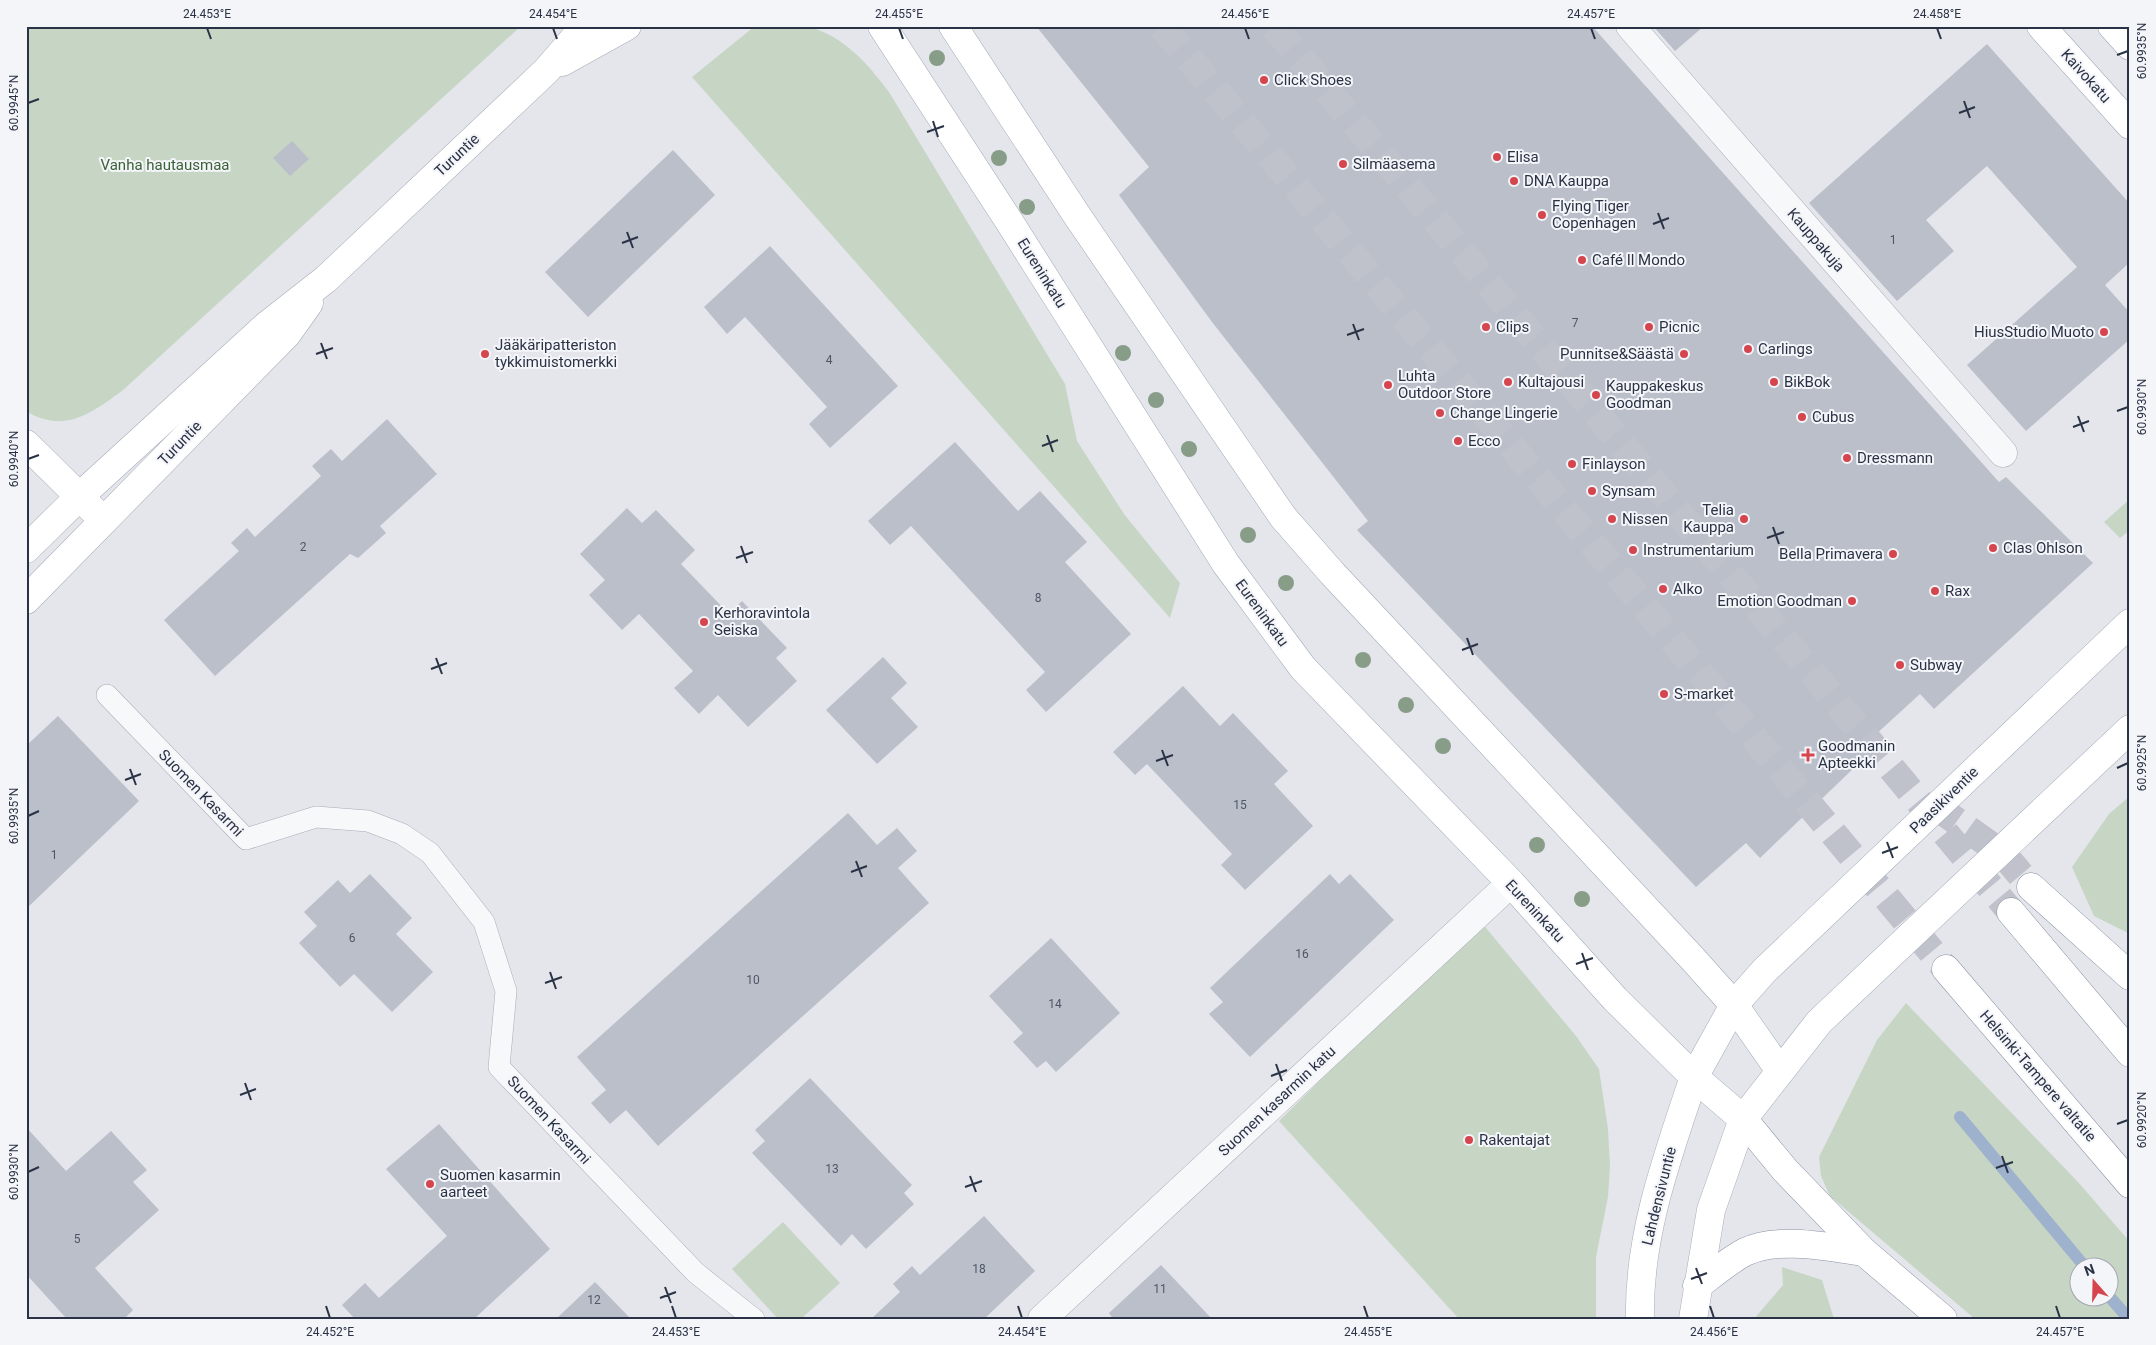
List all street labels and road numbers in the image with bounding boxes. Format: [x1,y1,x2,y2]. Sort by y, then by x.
street label: Kaivokatu [2057,46,2115,106]
street label: Turuntie [431,130,483,180]
street label: Kauppakuja [1783,204,1849,276]
street label: Eureninkatu [1014,235,1070,311]
street label: Turuntie [155,417,205,469]
street label: Eureninkatu [1232,576,1292,650]
street label: Suomen Kasarmi [155,746,247,840]
street label: Paasikiventie [1906,763,1982,837]
street label: Eureninkatu [1502,876,1568,946]
street label: Helsinki-Tampere valtatie [1976,1007,2100,1145]
street label: Suomen kasarmin katu [1215,1042,1339,1160]
street label: Suomen Kasarmi [503,1072,595,1168]
street label: Lahdensivuntie [1638,1145,1680,1247]

